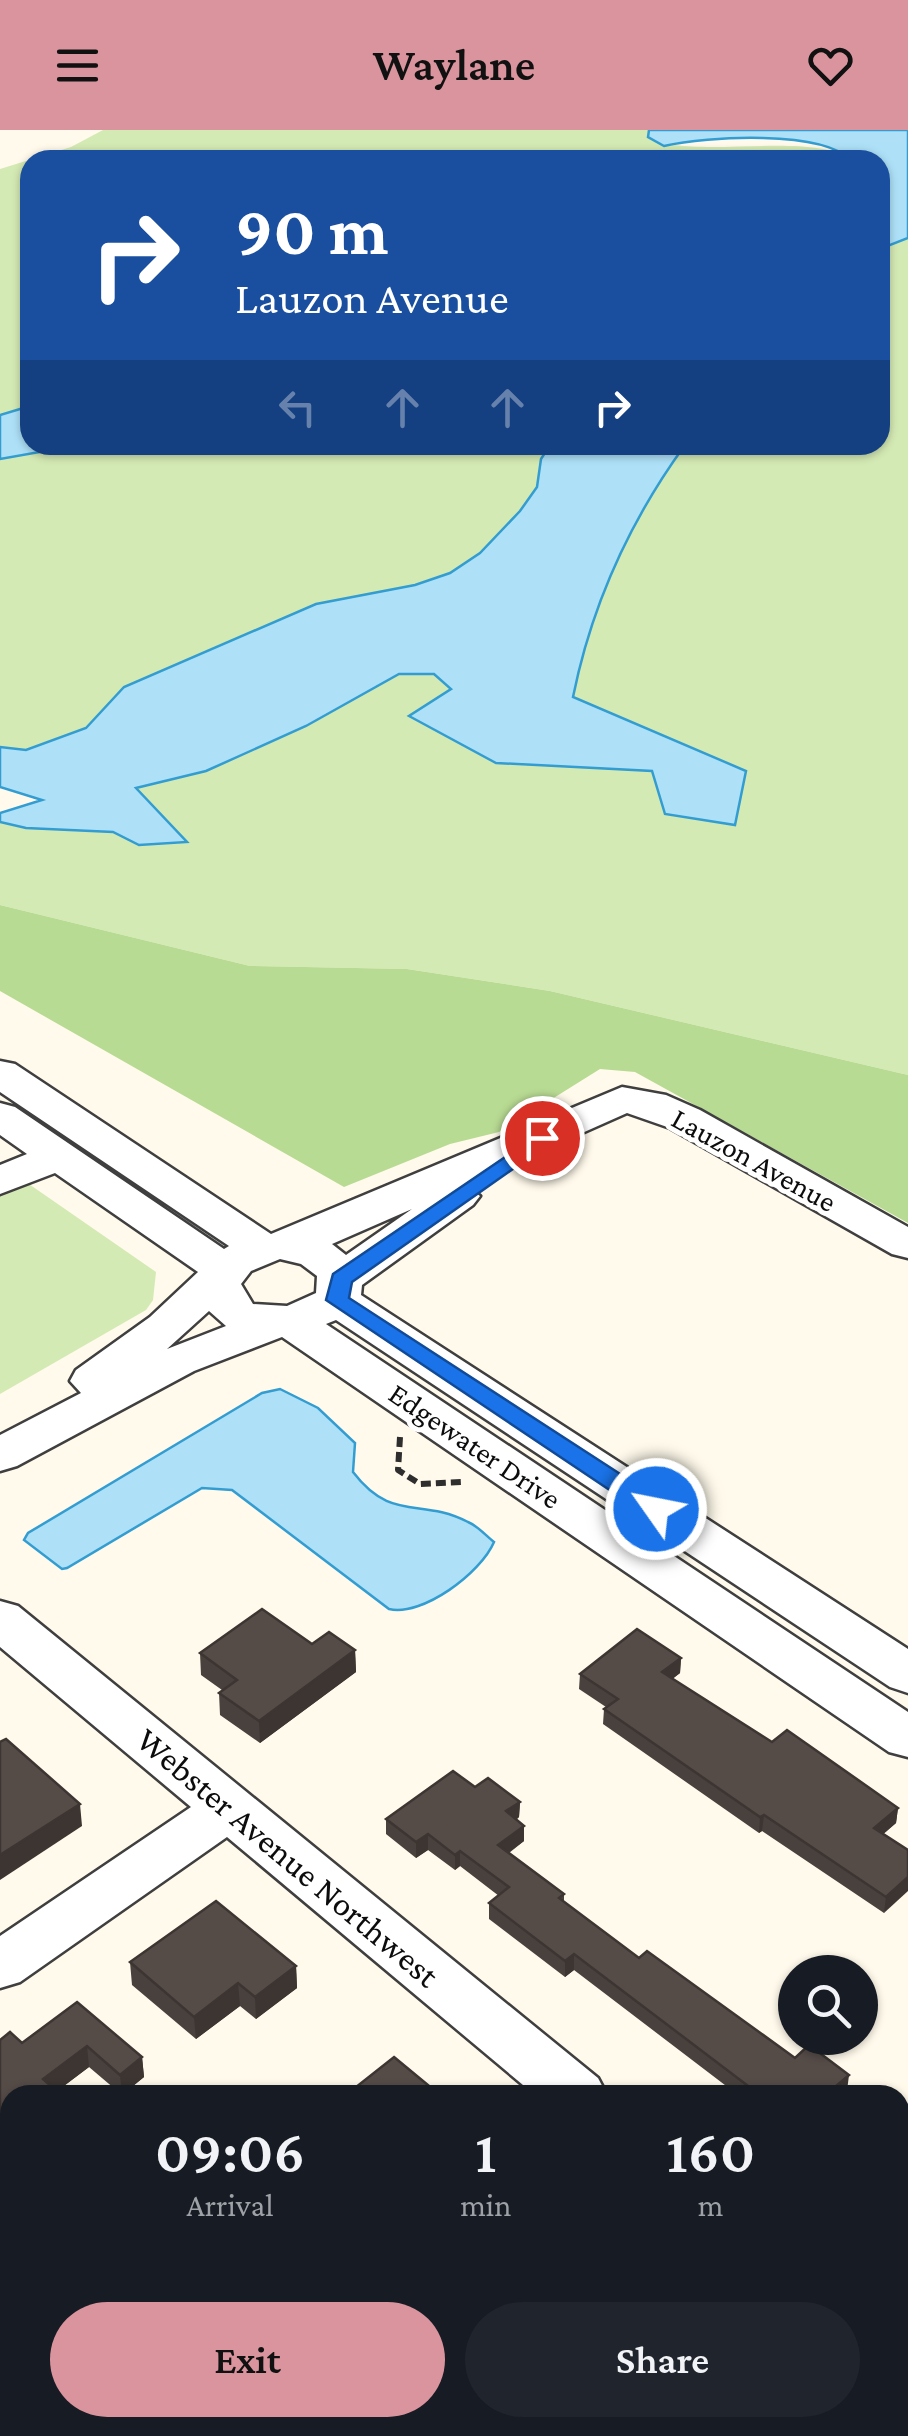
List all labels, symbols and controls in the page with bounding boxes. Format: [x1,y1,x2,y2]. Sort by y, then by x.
icon: menu [50,38,105,93]
icon: heart [803,38,858,93]
text: Waylane [373,40,535,90]
icon: right [70,190,200,320]
text: 90 m [235,191,388,269]
text: Lauzon Avenue [235,273,509,323]
icon: left [270,380,325,435]
icon: ahead [375,380,430,435]
icon: ahead [480,380,535,435]
icon: right [585,380,640,435]
pin [500,1096,585,1181]
street label: Lauzon Avenue [666,1101,842,1218]
icon: arrive [515,1111,570,1166]
street label: Edgewater Drive [383,1376,567,1516]
position arrow [604,1457,708,1561]
street label: Webster Avenue Northwest [129,1720,447,1995]
map controls [778,1955,878,2055]
button: search [778,1955,878,2055]
text: 09:06 [155,2118,305,2185]
text: 1 [475,2118,497,2185]
text: 160 [666,2118,755,2185]
text: Arrival [187,2187,274,2223]
text: min [460,2187,511,2223]
text: m [698,2187,724,2223]
button: Exit [50,2302,445,2417]
button: Share [465,2302,860,2417]

